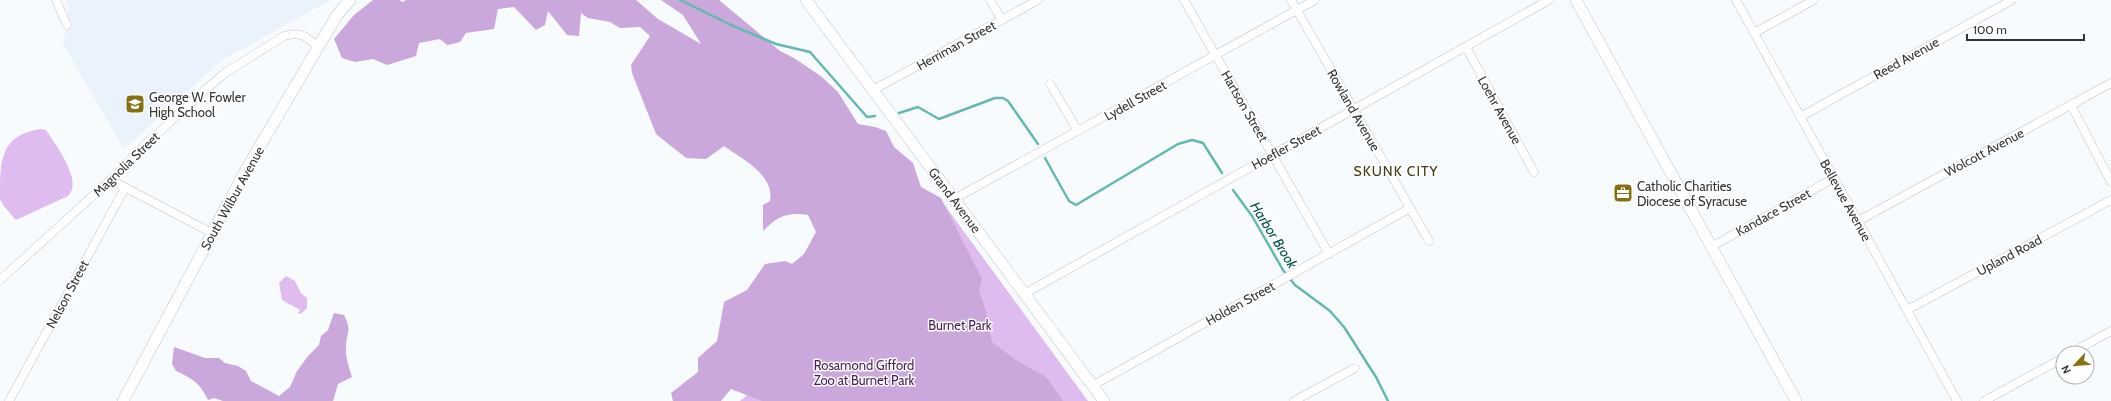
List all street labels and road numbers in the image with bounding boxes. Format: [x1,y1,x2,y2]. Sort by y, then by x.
street label: Herriman Street [914,16,999,73]
street label: Reed Avenue [1871,33,1942,83]
street label: Rowland Avenue [1324,66,1384,154]
street label: Hartson Street [1218,67,1272,145]
street label: Loehr Avenue [1475,73,1525,147]
street label: Lydell Street [1101,76,1169,124]
street label: Hoefler Street [1248,121,1324,173]
street label: Wolcott Avenue [1942,124,2027,180]
street label: Magnolia Street [90,128,163,200]
street label: South Wilbur Avenue [197,143,267,253]
street label: Bellevue Avenue [1817,156,1875,244]
street label: Grand Avenue [925,164,985,236]
street label: Kandace Street [1733,185,1814,239]
street label: Upland Road [1974,231,2044,279]
street label: Nelson Street [42,257,92,331]
street label: Holden Street [1203,277,1278,329]

